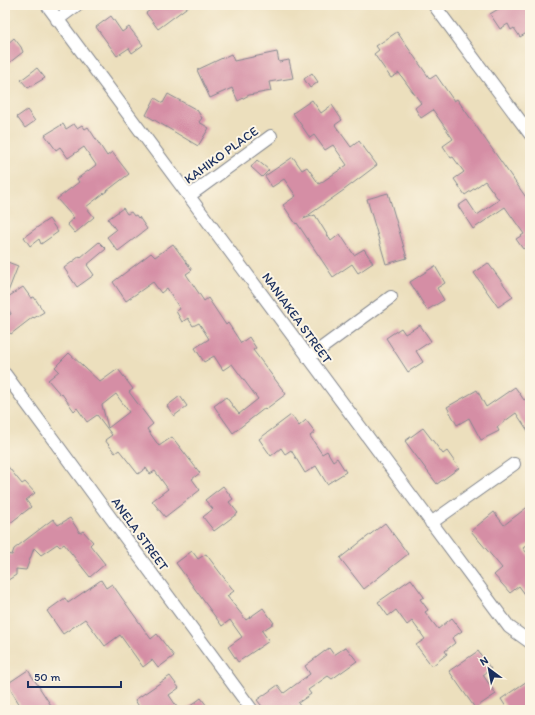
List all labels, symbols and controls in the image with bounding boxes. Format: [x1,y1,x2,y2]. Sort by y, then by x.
street label: KAHIKO PLACE [181,123,261,187]
street label: NANIAKEA STREET [259,270,335,367]
street label: ANELA STREET [108,495,172,574]
north arrow [469,649,509,689]
text: N [477,653,491,668]
scale bar [28,663,121,689]
text: 50 m [34,670,60,684]

